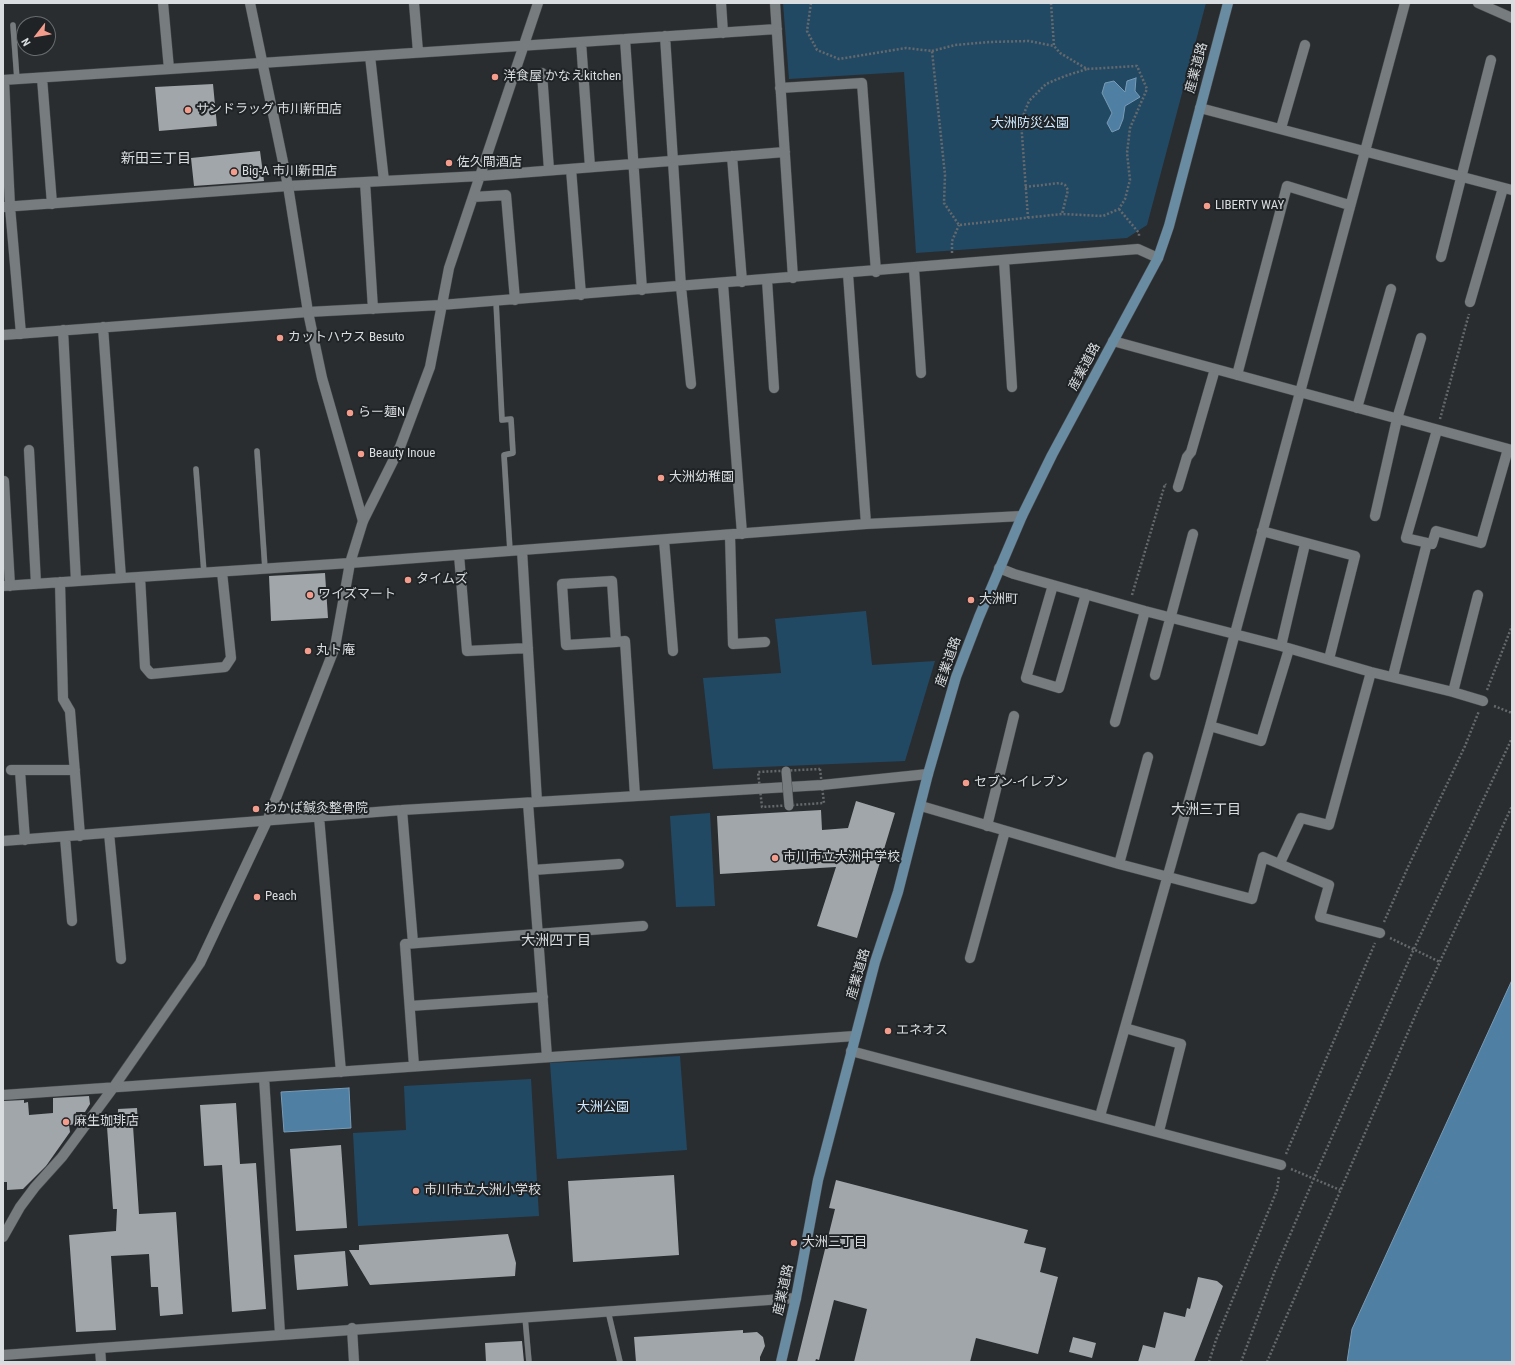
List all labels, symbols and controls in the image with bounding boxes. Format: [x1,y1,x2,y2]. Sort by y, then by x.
north arrow [16,16,56,56]
text: N [19,36,33,48]
street label: 産業道路 [1183,41,1211,95]
place label: 洋食屋 かなえkitchen [503,69,621,85]
marker: 洋食屋 かなえkitchen [490,72,500,82]
place label: サンドラッグ 市川新田店 [196,102,342,118]
marker: サンドラッグ 市川新田店 [183,105,193,115]
park label: 大洲防災公園 [991,116,1069,132]
district label: 新田三丁目 [121,151,191,167]
place label: 佐久間酒店 [457,155,522,171]
marker: 佐久間酒店 [444,158,454,168]
place label: Big-A 市川新田店 [242,164,337,180]
marker: Big-A 市川新田店 [229,167,239,177]
place label: LIBERTY WAY [1215,198,1284,214]
marker: LIBERTY WAY [1202,201,1212,211]
place label: カットハウス Besuto [288,330,405,346]
marker: カットハウス Besuto [275,333,285,343]
street label: 産業道路 [1066,340,1104,394]
place label: らー麺N [358,405,405,421]
marker: らー麺N [345,408,355,418]
place label: Beauty Inoue [369,446,435,462]
marker: Beauty Inoue [356,449,366,459]
place label: 大洲幼稚園 [669,470,734,486]
marker: 大洲幼稚園 [656,473,666,483]
place label: タイムズ [416,572,468,588]
marker: タイムズ [403,575,413,585]
place label: ワイズマート [318,587,396,603]
marker: ワイズマート [305,590,315,600]
place label: 大洲町 [979,592,1018,608]
marker: 大洲町 [966,595,976,605]
street label: 産業道路 [933,635,965,689]
place label: 丸ト庵 [316,643,355,659]
marker: 丸ト庵 [303,646,313,656]
place label: セブン-イレブン [974,775,1068,791]
marker: セブン-イレブン [961,778,971,788]
place label: わかば鍼灸整骨院 [264,801,368,817]
district label: 大洲三丁目 [1171,802,1241,818]
marker: わかば鍼灸整骨院 [251,804,261,814]
place label: 市川市立大洲中学校 [783,850,900,866]
marker: 市川市立大洲中学校 [770,853,780,863]
place label: Peach [265,889,297,905]
marker: Peach [252,892,262,902]
district label: 大洲四丁目 [521,933,591,949]
street label: 産業道路 [844,947,874,1001]
place label: エネオス [896,1023,948,1039]
marker: エネオス [883,1026,893,1036]
park label: 大洲公園 [577,1100,629,1116]
place label: 麻生珈琲店 [74,1114,139,1130]
marker: 麻生珈琲店 [61,1117,71,1127]
place label: 市川市立大洲小学校 [424,1183,541,1199]
marker: 市川市立大洲小学校 [411,1186,421,1196]
place label: 大洲三丁目 [802,1235,867,1251]
marker: 大洲三丁目 [789,1238,799,1248]
street label: 産業道路 [771,1263,797,1317]

